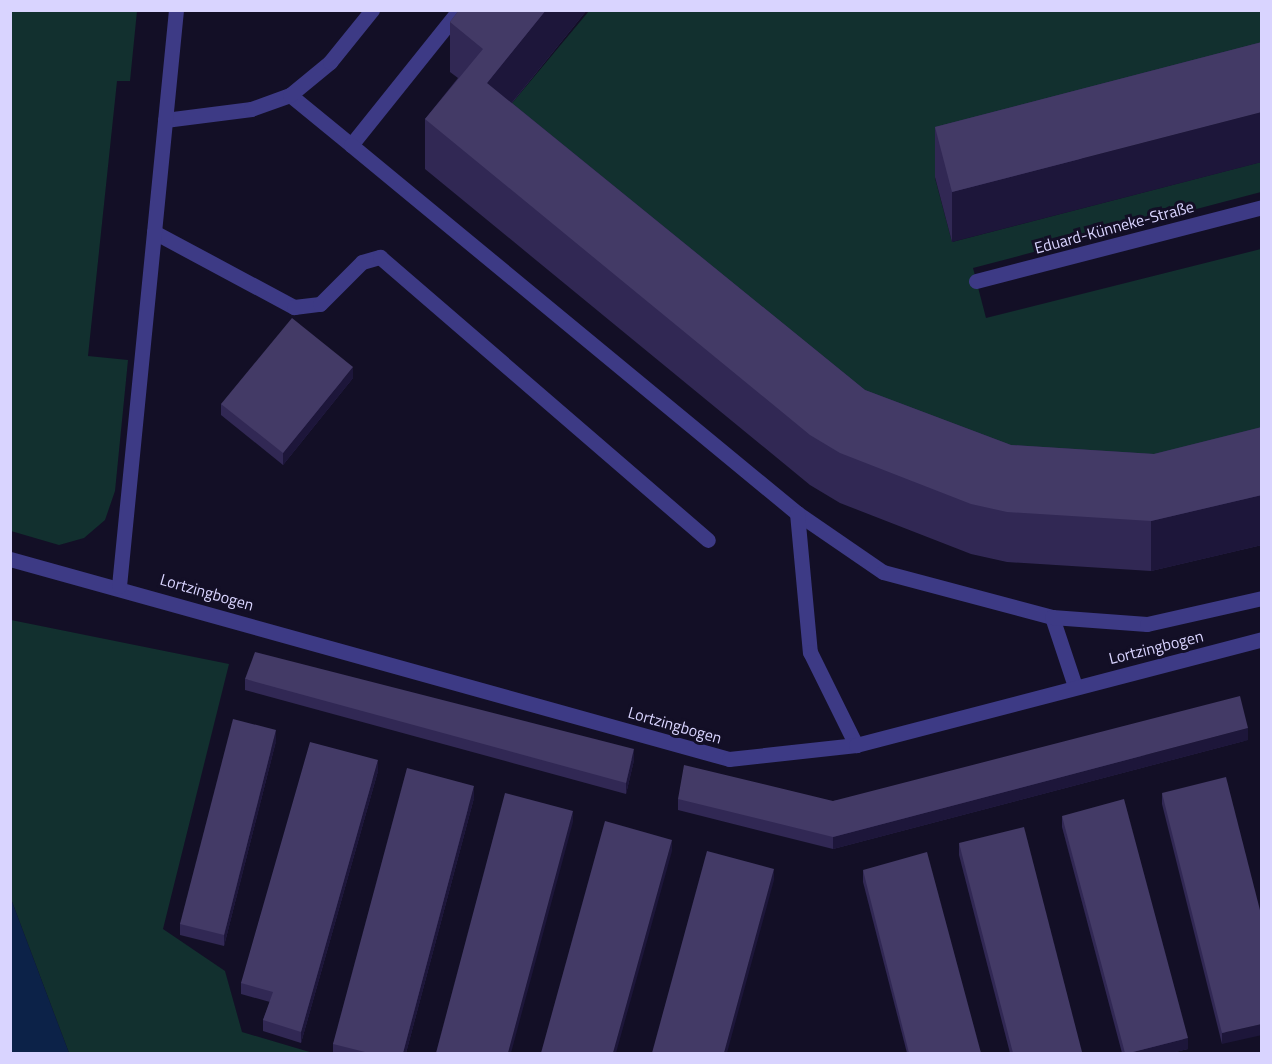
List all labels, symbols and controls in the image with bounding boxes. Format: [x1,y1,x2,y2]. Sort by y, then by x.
street label: Eduard-Künneke-Straße [1032,196,1196,258]
street label: Lortzingbogen [158,569,256,615]
street label: Lortzingbogen [1107,626,1205,668]
street label: Lortzingbogen [626,702,724,748]

